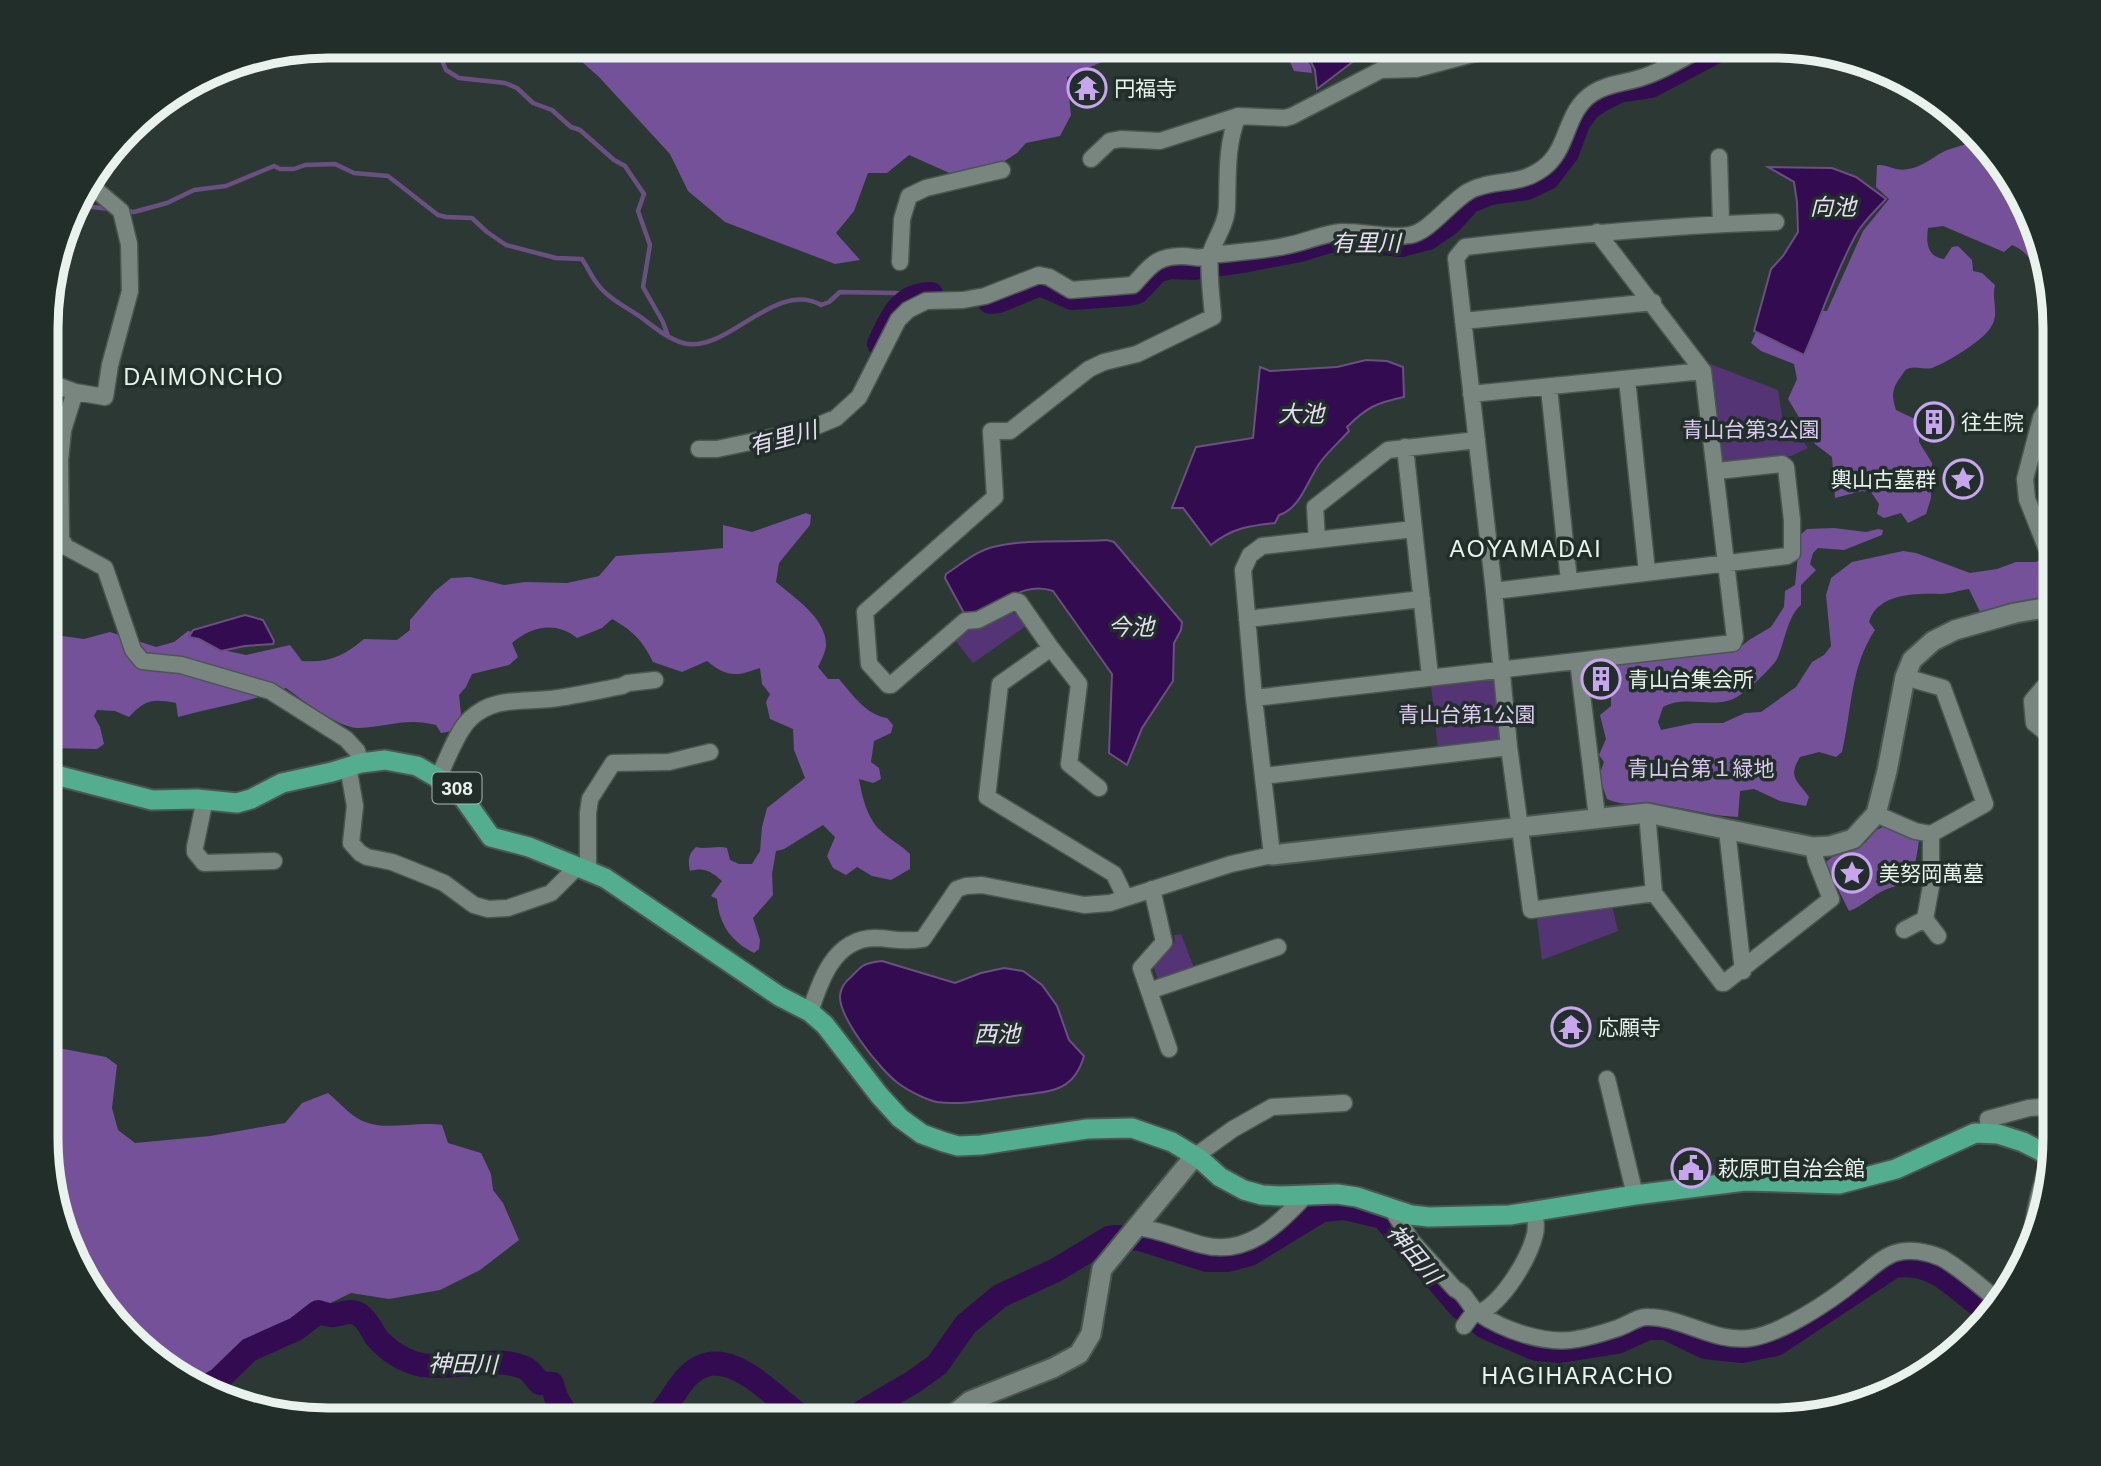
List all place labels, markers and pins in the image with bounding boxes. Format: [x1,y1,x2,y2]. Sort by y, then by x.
temple icon: 円福寺 [1066,67,1108,109]
place label: 円福寺 [1114,77,1177,100]
building icon: 往生院 [1913,401,1955,443]
place label: 往生院 [1961,411,2024,434]
place icon: 輿山古墓群 [1942,458,1984,500]
place label: 輿山古墓群 [1831,468,1936,491]
building icon: 青山台集会所 [1580,658,1622,700]
place label: 青山台集会所 [1628,668,1754,691]
place icon: 美努岡萬墓 [1831,852,1873,894]
place label: 美努岡萬墓 [1879,862,1984,885]
temple icon: 応願寺 [1550,1006,1592,1048]
place label: 応願寺 [1598,1016,1661,1039]
public building icon: 萩原町自治会館 [1670,1147,1712,1189]
place label: 萩原町自治会館 [1718,1157,1865,1180]

